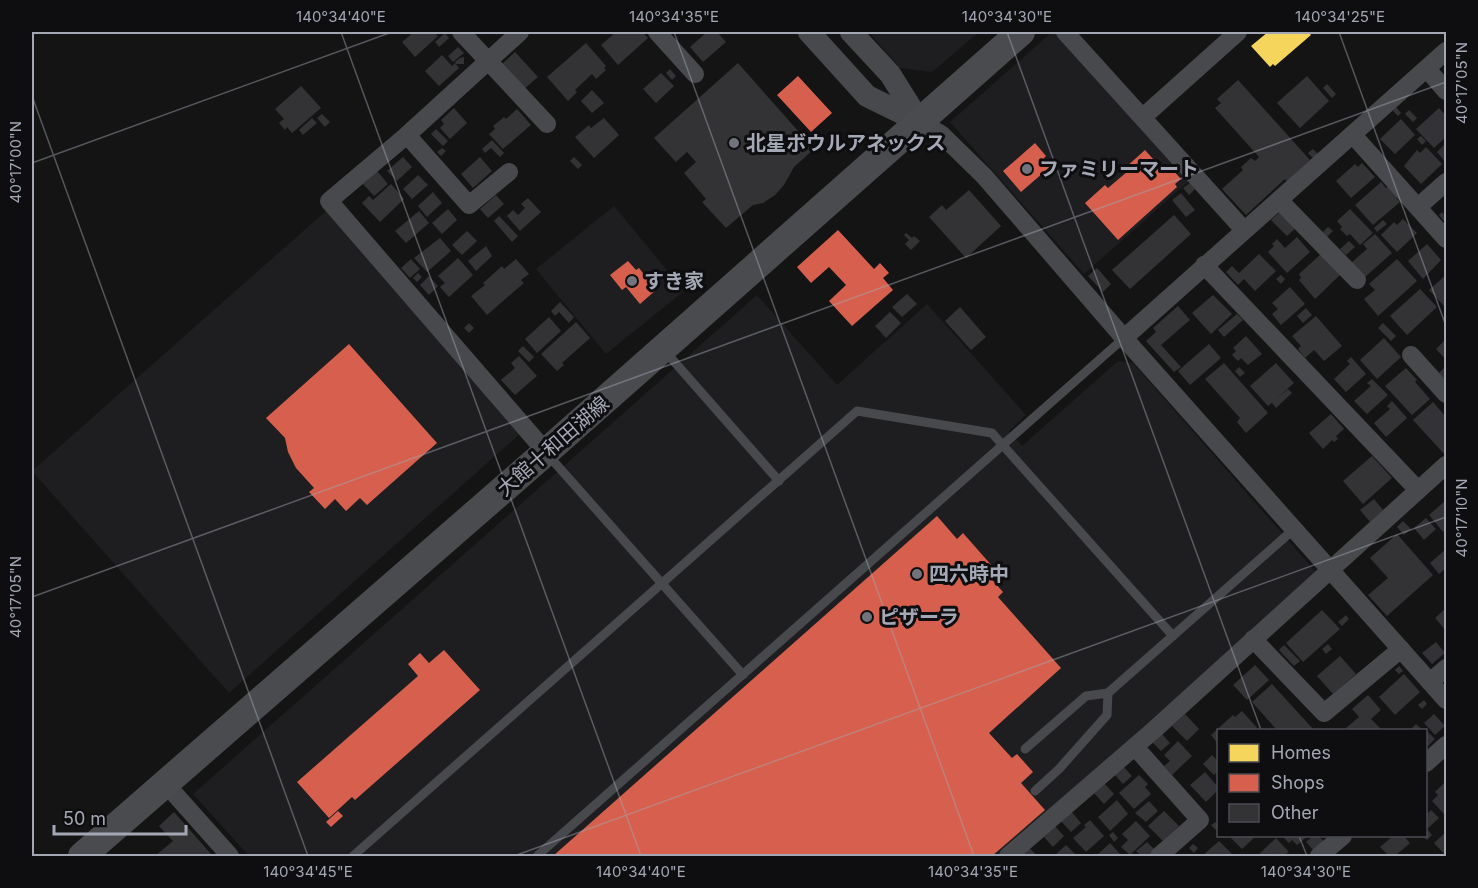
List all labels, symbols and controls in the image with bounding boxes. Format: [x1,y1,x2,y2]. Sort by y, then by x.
text: 140°34'40"E [296,7,386,26]
text: 140°34'35"E [629,7,719,26]
text: 140°34'30"E [962,7,1052,26]
text: 140°34'25"E [1295,7,1385,26]
text: 40°17'05"N [1452,42,1471,124]
text: 40°17'00"N [6,121,25,203]
place label: 北星ボウルアネックス [746,131,945,155]
marker: 北星ボウルアネックス [727,136,741,150]
place label: ファミリーマート [1039,157,1199,181]
marker: ファミリーマート [1020,162,1034,176]
place label: すき家 [644,269,704,293]
marker: すき家 [625,274,639,288]
street label: 大館十和田湖線 [492,391,614,501]
text: 40°17'10"N [1452,479,1471,557]
text: 40°17'05"N [6,556,25,638]
place label: 四六時中 [929,562,1009,586]
marker: 四六時中 [910,567,924,581]
place label: ピザーラ [879,605,959,629]
marker: ピザーラ [860,610,874,624]
legend [1217,729,1427,837]
text: Homes [1271,742,1331,763]
text: Shops [1271,772,1325,793]
scale bar [54,798,186,836]
text: Other [1271,802,1319,823]
text: 50 m [63,808,106,829]
text: 140°34'45"E [263,862,353,881]
text: 140°34'40"E [596,862,686,881]
text: 140°34'35"E [928,862,1018,881]
text: 140°34'30"E [1261,862,1351,881]

